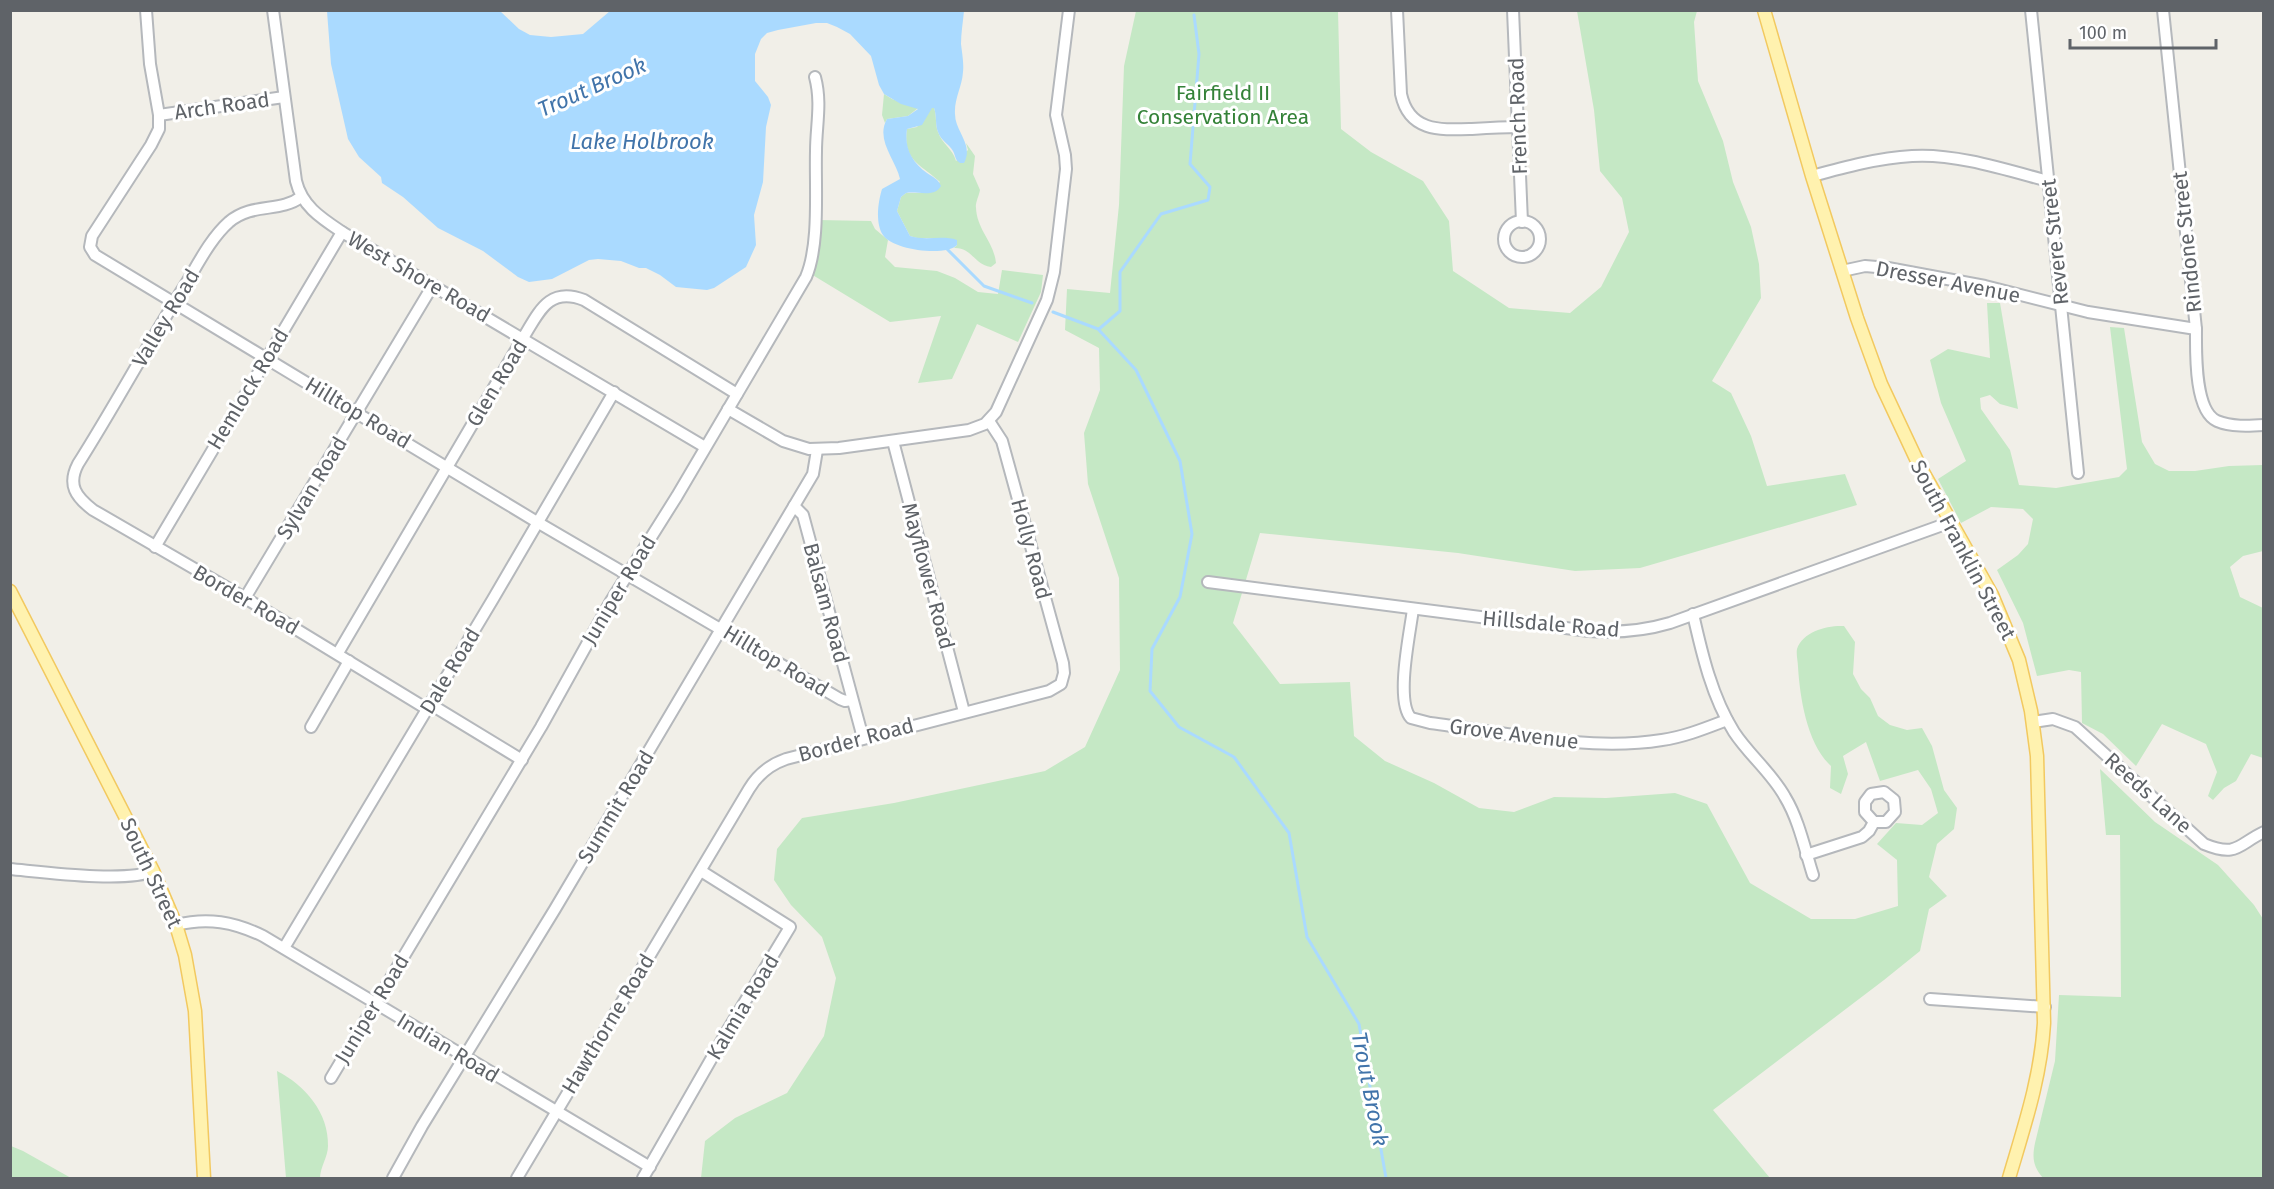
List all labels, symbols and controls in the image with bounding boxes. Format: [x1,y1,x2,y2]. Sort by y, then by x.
scale bar [2070,12,2216,50]
text: 100 m [2079,22,2127,44]
water label: Trout Brook [534,51,650,123]
street label: French Road [1503,57,1533,175]
park label: Fairfield II Conservation Area [1137,80,1309,130]
street label: Arch Road [173,86,271,126]
water label: Lake Holbrook [570,128,714,155]
street label: Rindone Street [2167,170,2207,314]
street label: Revere Street [2035,177,2075,306]
street label: West Shore Road [343,226,495,328]
street label: Dresser Avenue [1874,255,2022,309]
street label: Valley Road [127,264,205,372]
street label: Hemlock Road [202,324,294,454]
street label: Glen Road [461,335,533,431]
street label: Hilltop Road [301,371,415,455]
street label: Sylvan Road [271,432,353,544]
street label: South Franklin Street [1905,456,2022,645]
street label: Holly Road [1005,496,1057,602]
street label: Mayflower Road [896,500,960,652]
street label: Juniper Road [576,531,662,649]
street label: Balsam Road [798,540,854,666]
street label: Border Road [188,559,304,641]
street label: Hillsdale Road [1481,605,1621,643]
street label: Hilltop Road [719,619,833,703]
street label: Dale Road [414,623,486,719]
street label: Border Road [795,712,917,768]
street label: Grove Avenue [1448,713,1580,755]
street label: Summit Road [572,746,660,868]
street label: Reeds Lane [2099,747,2197,839]
street label: South Street [114,814,188,933]
street label: Hawthorne Road [556,949,660,1099]
street label: Kalmia Road [701,949,785,1065]
street label: Juniper Road [329,950,415,1068]
street label: Indian Road [392,1007,504,1089]
water label: Trout Brook [1346,1030,1394,1148]

